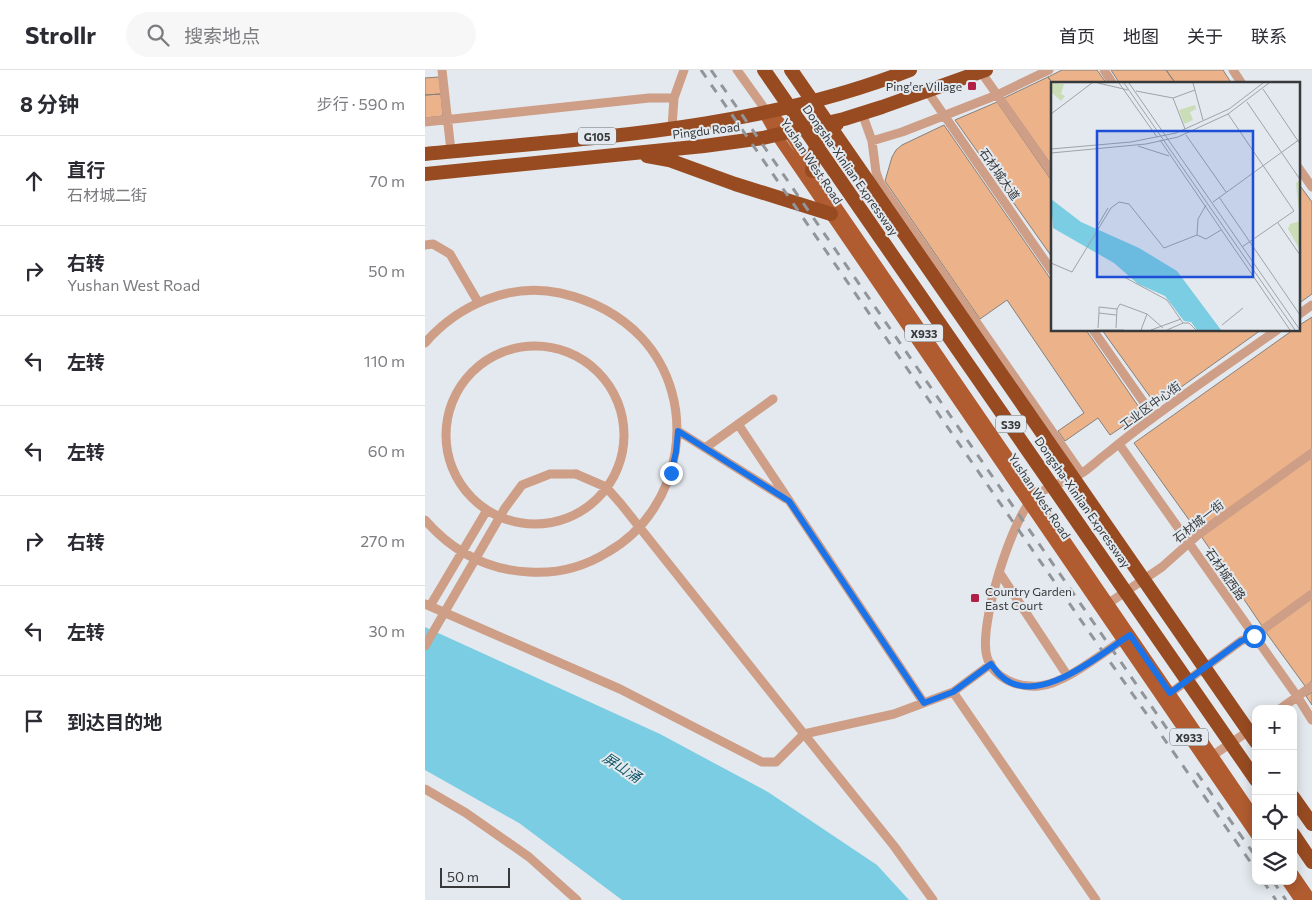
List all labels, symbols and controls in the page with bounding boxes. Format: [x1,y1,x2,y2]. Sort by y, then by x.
search box [126,12,476,57]
text: Strollr [25,20,96,49]
icon: search [144,21,172,49]
text: 搜索地点 [184,24,260,47]
text: 首页 [1059,25,1095,47]
text: 地图 [1123,25,1159,47]
text: 关于 [1187,25,1223,47]
text: 联系 [1251,25,1287,47]
place label: Ping'er Village [886,79,962,93]
marker: Ping'er Village [966,80,978,92]
inset map [1051,82,1299,331]
text: 8 分钟 [20,91,79,116]
text: 步行 · 590 m [317,94,405,113]
street label: Dongsha-Xinlian Expressway [800,102,902,238]
street label: Yushan West Road [778,116,846,206]
street label: Pingdu Road [671,119,741,141]
road number: G105 [578,128,616,144]
street label: 石材城大道 [977,145,1023,203]
text: 直行 [67,158,105,181]
icon: ahead [20,167,48,195]
text: 70 m [369,171,405,190]
text: 石材城二街 [67,185,147,204]
text: 右转 [67,251,105,274]
icon: right [20,257,48,285]
text: 50 m [368,261,405,280]
text: Yushan West Road [67,275,200,294]
road number: X933 [905,324,943,342]
icon: left [20,347,48,375]
text: 左转 [67,350,105,373]
text: 110 m [364,351,405,370]
street label: 工业区中心街 [1117,378,1183,432]
road number: S39 [996,416,1026,432]
street label: Dongsha-Xinlian Expressway [1032,434,1134,570]
icon: left [20,437,48,465]
text: 左转 [67,440,105,463]
text: 60 m [368,441,405,460]
street label: Yushan West Road [1006,451,1074,541]
route end [660,462,683,485]
street label: 石材城一街 [1170,497,1226,545]
icon: right [20,527,48,555]
text: 右转 [67,530,105,553]
text: 270 m [360,531,405,550]
street label: 石材城西路 [1203,545,1249,603]
place label: Country Garden East Court [985,584,1072,612]
marker: Country Garden East Court [969,592,981,604]
icon: left [20,617,48,645]
text: 左转 [67,620,105,643]
text: 30 m [368,621,405,640]
route start [1243,625,1266,648]
map controls [1252,705,1297,885]
button: + [1252,705,1297,750]
icon: arrive [20,707,48,735]
text: 到达目的地 [67,710,162,733]
road number: X933 [1170,729,1208,746]
water label: 屏山涌 [600,748,646,787]
button: − [1252,750,1297,795]
button: locate [1252,795,1297,840]
button: layers [1252,840,1297,885]
scale bar [440,865,510,888]
text: 50 m [447,868,479,885]

